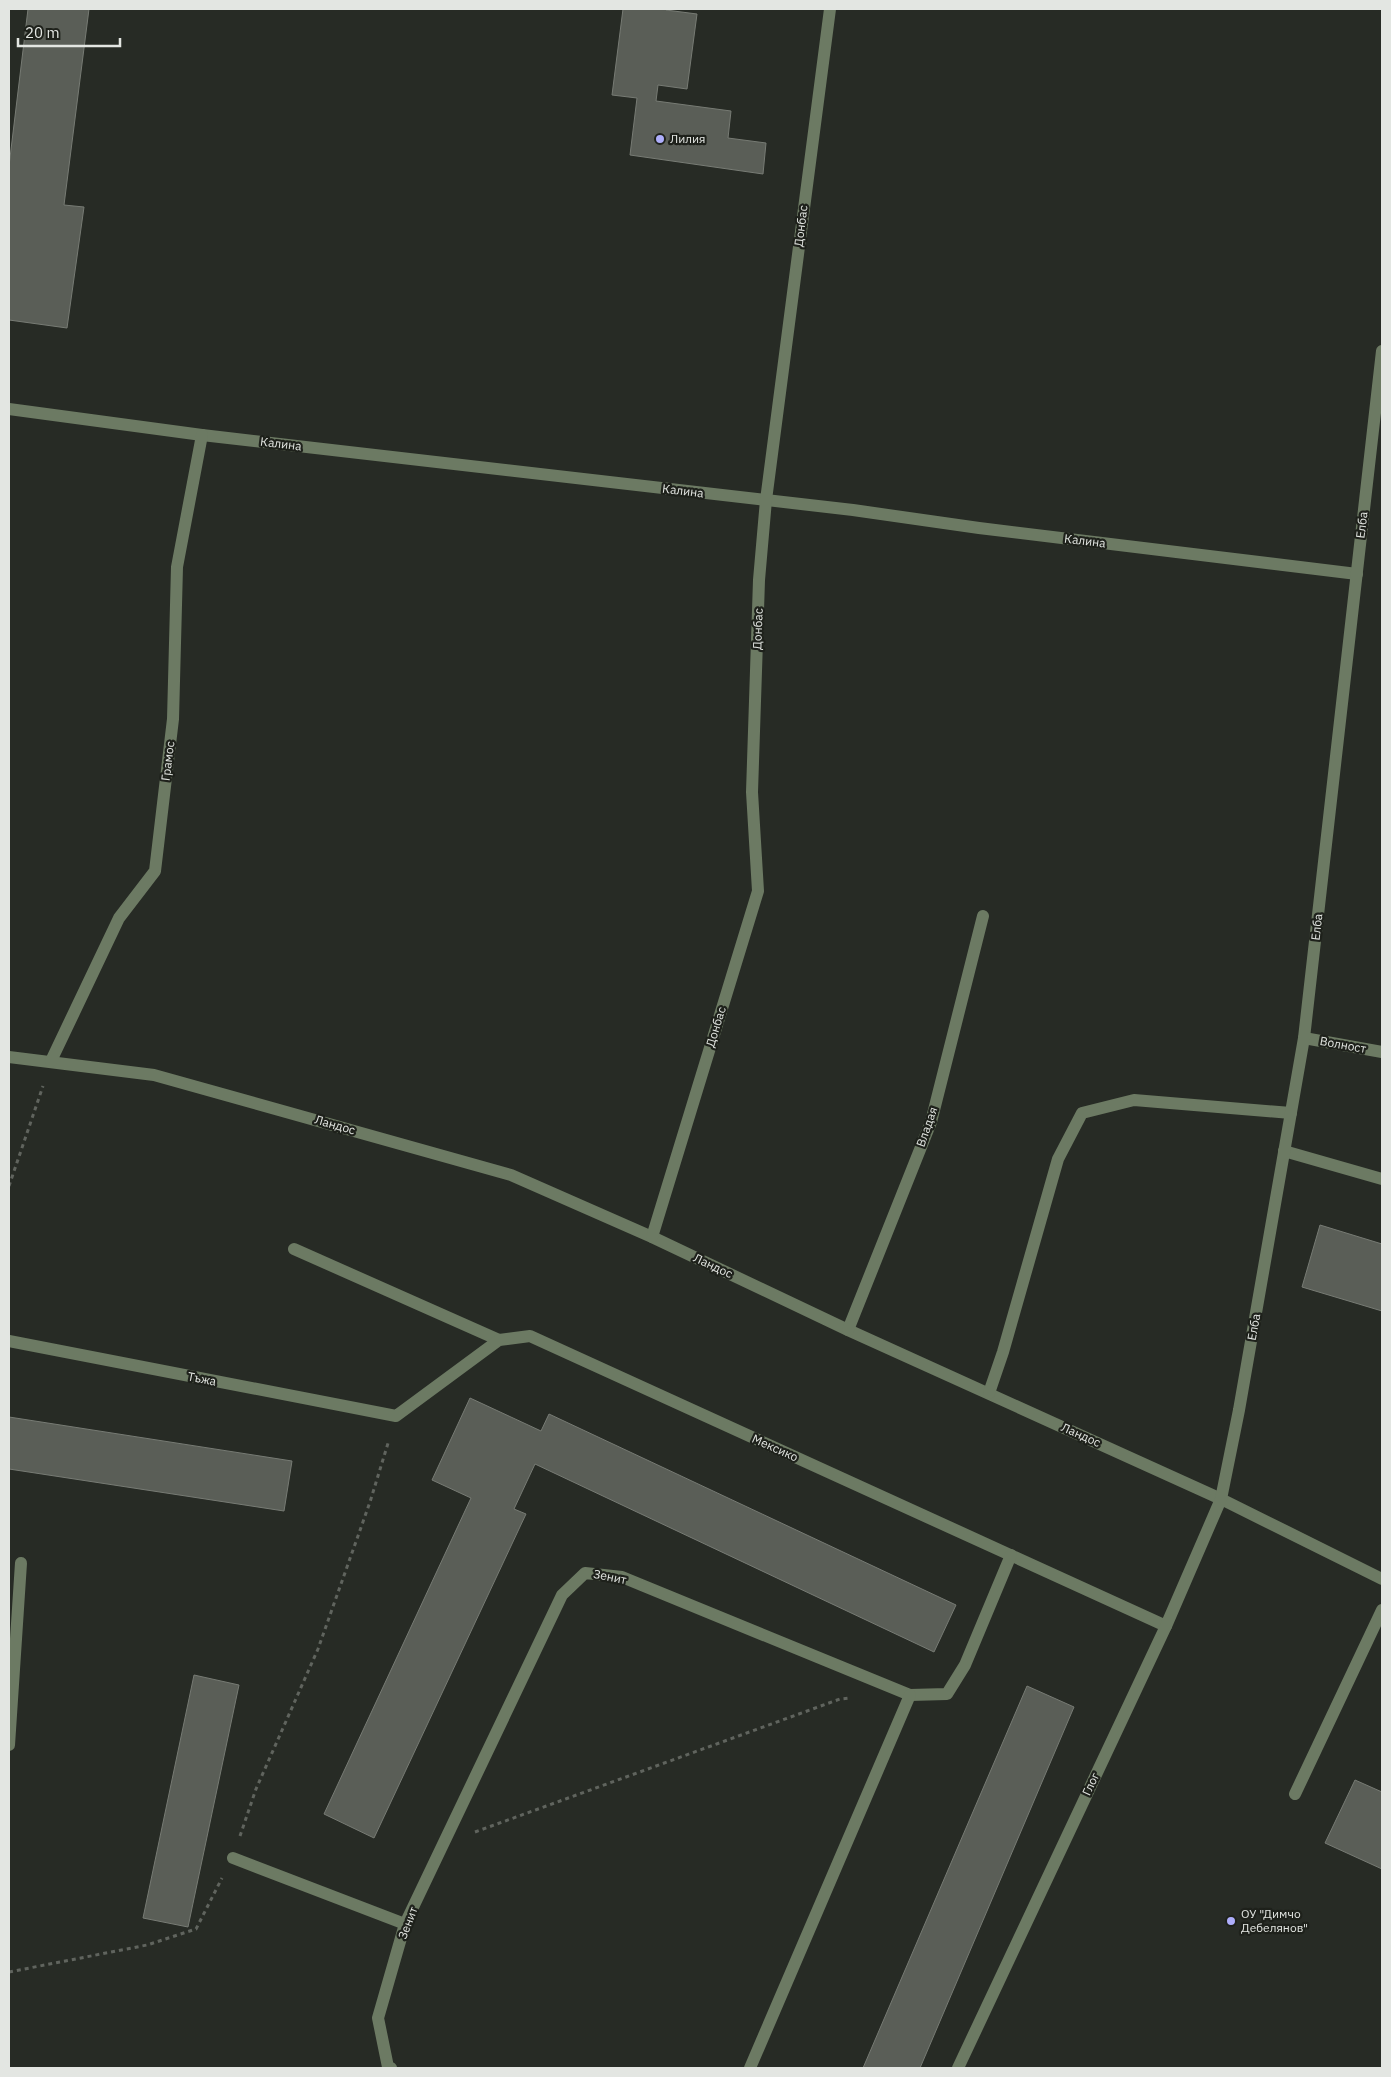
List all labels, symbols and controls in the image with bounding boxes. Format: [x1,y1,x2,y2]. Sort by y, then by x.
scale bar [18,15,120,47]
text: 20 m [25,23,60,42]
place label: Лилия [670,131,706,146]
marker: Лилия [654,133,666,145]
street label: Донбас [791,204,810,248]
street label: Калина [259,434,303,454]
street label: Калина [661,481,705,501]
street label: Елба [1352,510,1371,539]
street label: Калина [1063,531,1107,551]
street label: Донбас [749,608,766,650]
street label: Грамос [158,740,177,782]
street label: Елба [1308,912,1325,941]
street label: Донбас [702,1005,729,1049]
street label: Волност [1319,1033,1368,1056]
street label: Владая [913,1105,940,1149]
street label: Ландос [313,1112,357,1137]
street label: Ландос [691,1250,735,1281]
street label: Елба [1244,1312,1263,1341]
street label: Тъжа [186,1368,218,1389]
street label: Ландос [1059,1419,1103,1450]
street label: Мексико [750,1431,801,1464]
street label: Зенит [592,1566,628,1587]
street label: Глог [1079,1770,1102,1798]
street label: Зенит [395,1904,421,1941]
place label: ОУ "Димчо Дебелянов" [1241,1906,1308,1935]
marker: ОУ "Димчо Дебелянов" [1225,1915,1237,1927]

